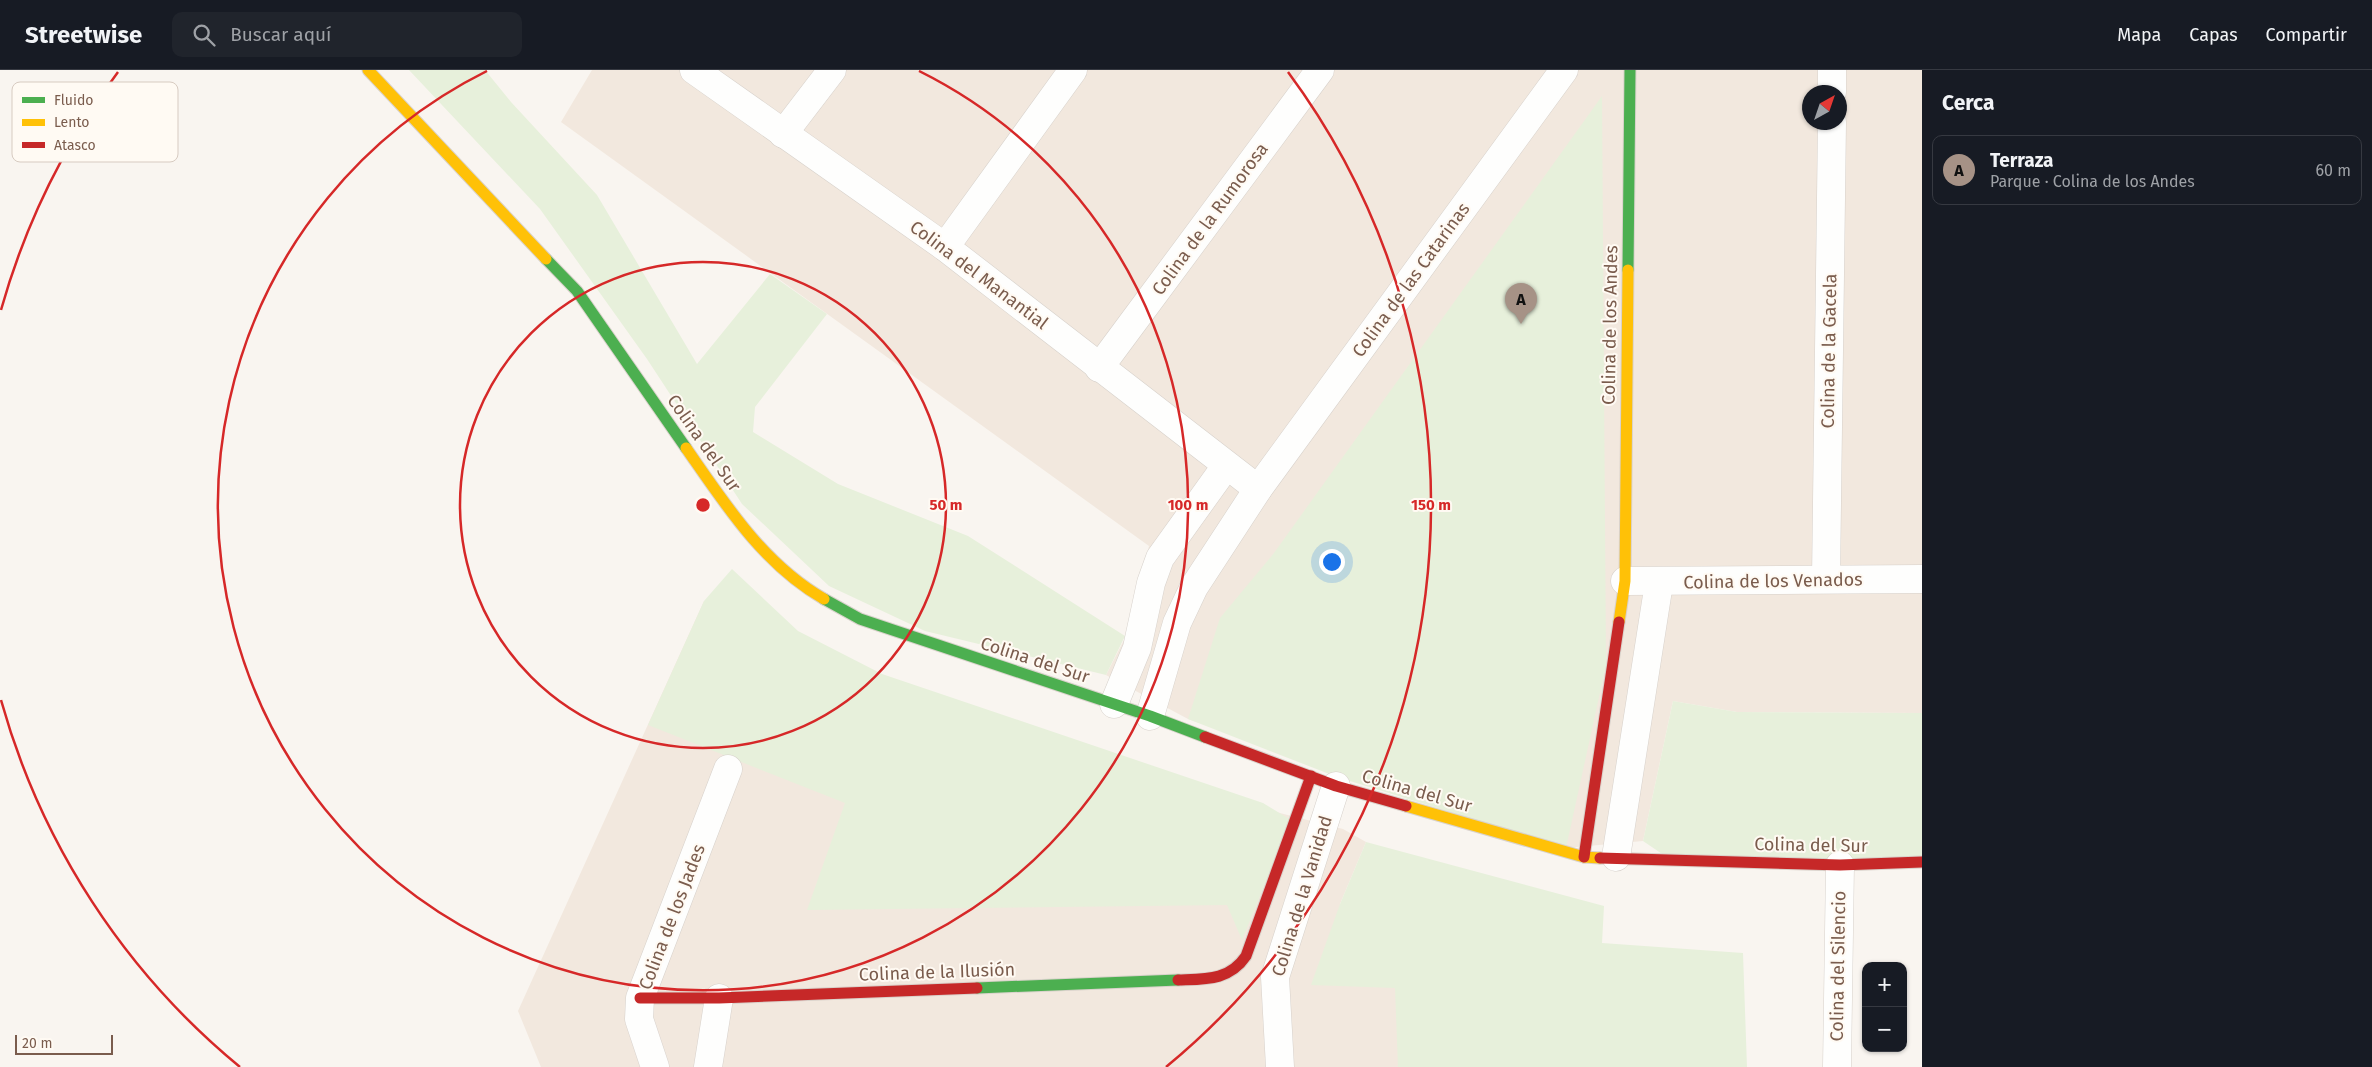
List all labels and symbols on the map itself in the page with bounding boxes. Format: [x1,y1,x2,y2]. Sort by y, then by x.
legend [12,82,178,162]
north arrow [1802,85,1847,130]
text: Fluido [54,92,93,109]
text: Lento [54,114,89,131]
text: Atasco [54,137,96,154]
street label: Colina de la Rumorosa [1147,138,1273,300]
street label: Colina de las Catarinas [1348,199,1474,361]
street label: Colina del Manantial [906,216,1052,334]
street label: Colina de los Andes [1598,245,1622,405]
street label: Colina de la Gacela [1817,273,1841,429]
pin: A [1505,283,1537,324]
street label: Colina del Sur [662,390,746,496]
centre of rings [694,496,712,514]
text: 50 m [929,496,963,514]
text: 100 m [1168,496,1208,514]
text: 150 m [1411,496,1451,514]
your location [1319,549,1345,575]
street label: Colina de los Venados [1683,568,1863,594]
street label: Colina del Sur [978,632,1092,688]
street label: Colina del Sur [1359,765,1475,817]
street label: Colina de la Vanidad [1267,813,1337,979]
street label: Colina del Sur [1754,833,1868,857]
street label: Colina de los Jades [634,841,710,993]
street label: Colina del Silencio [1826,890,1850,1042]
street label: Colina de la Ilusión [858,958,1016,986]
scale bar [15,1032,112,1055]

